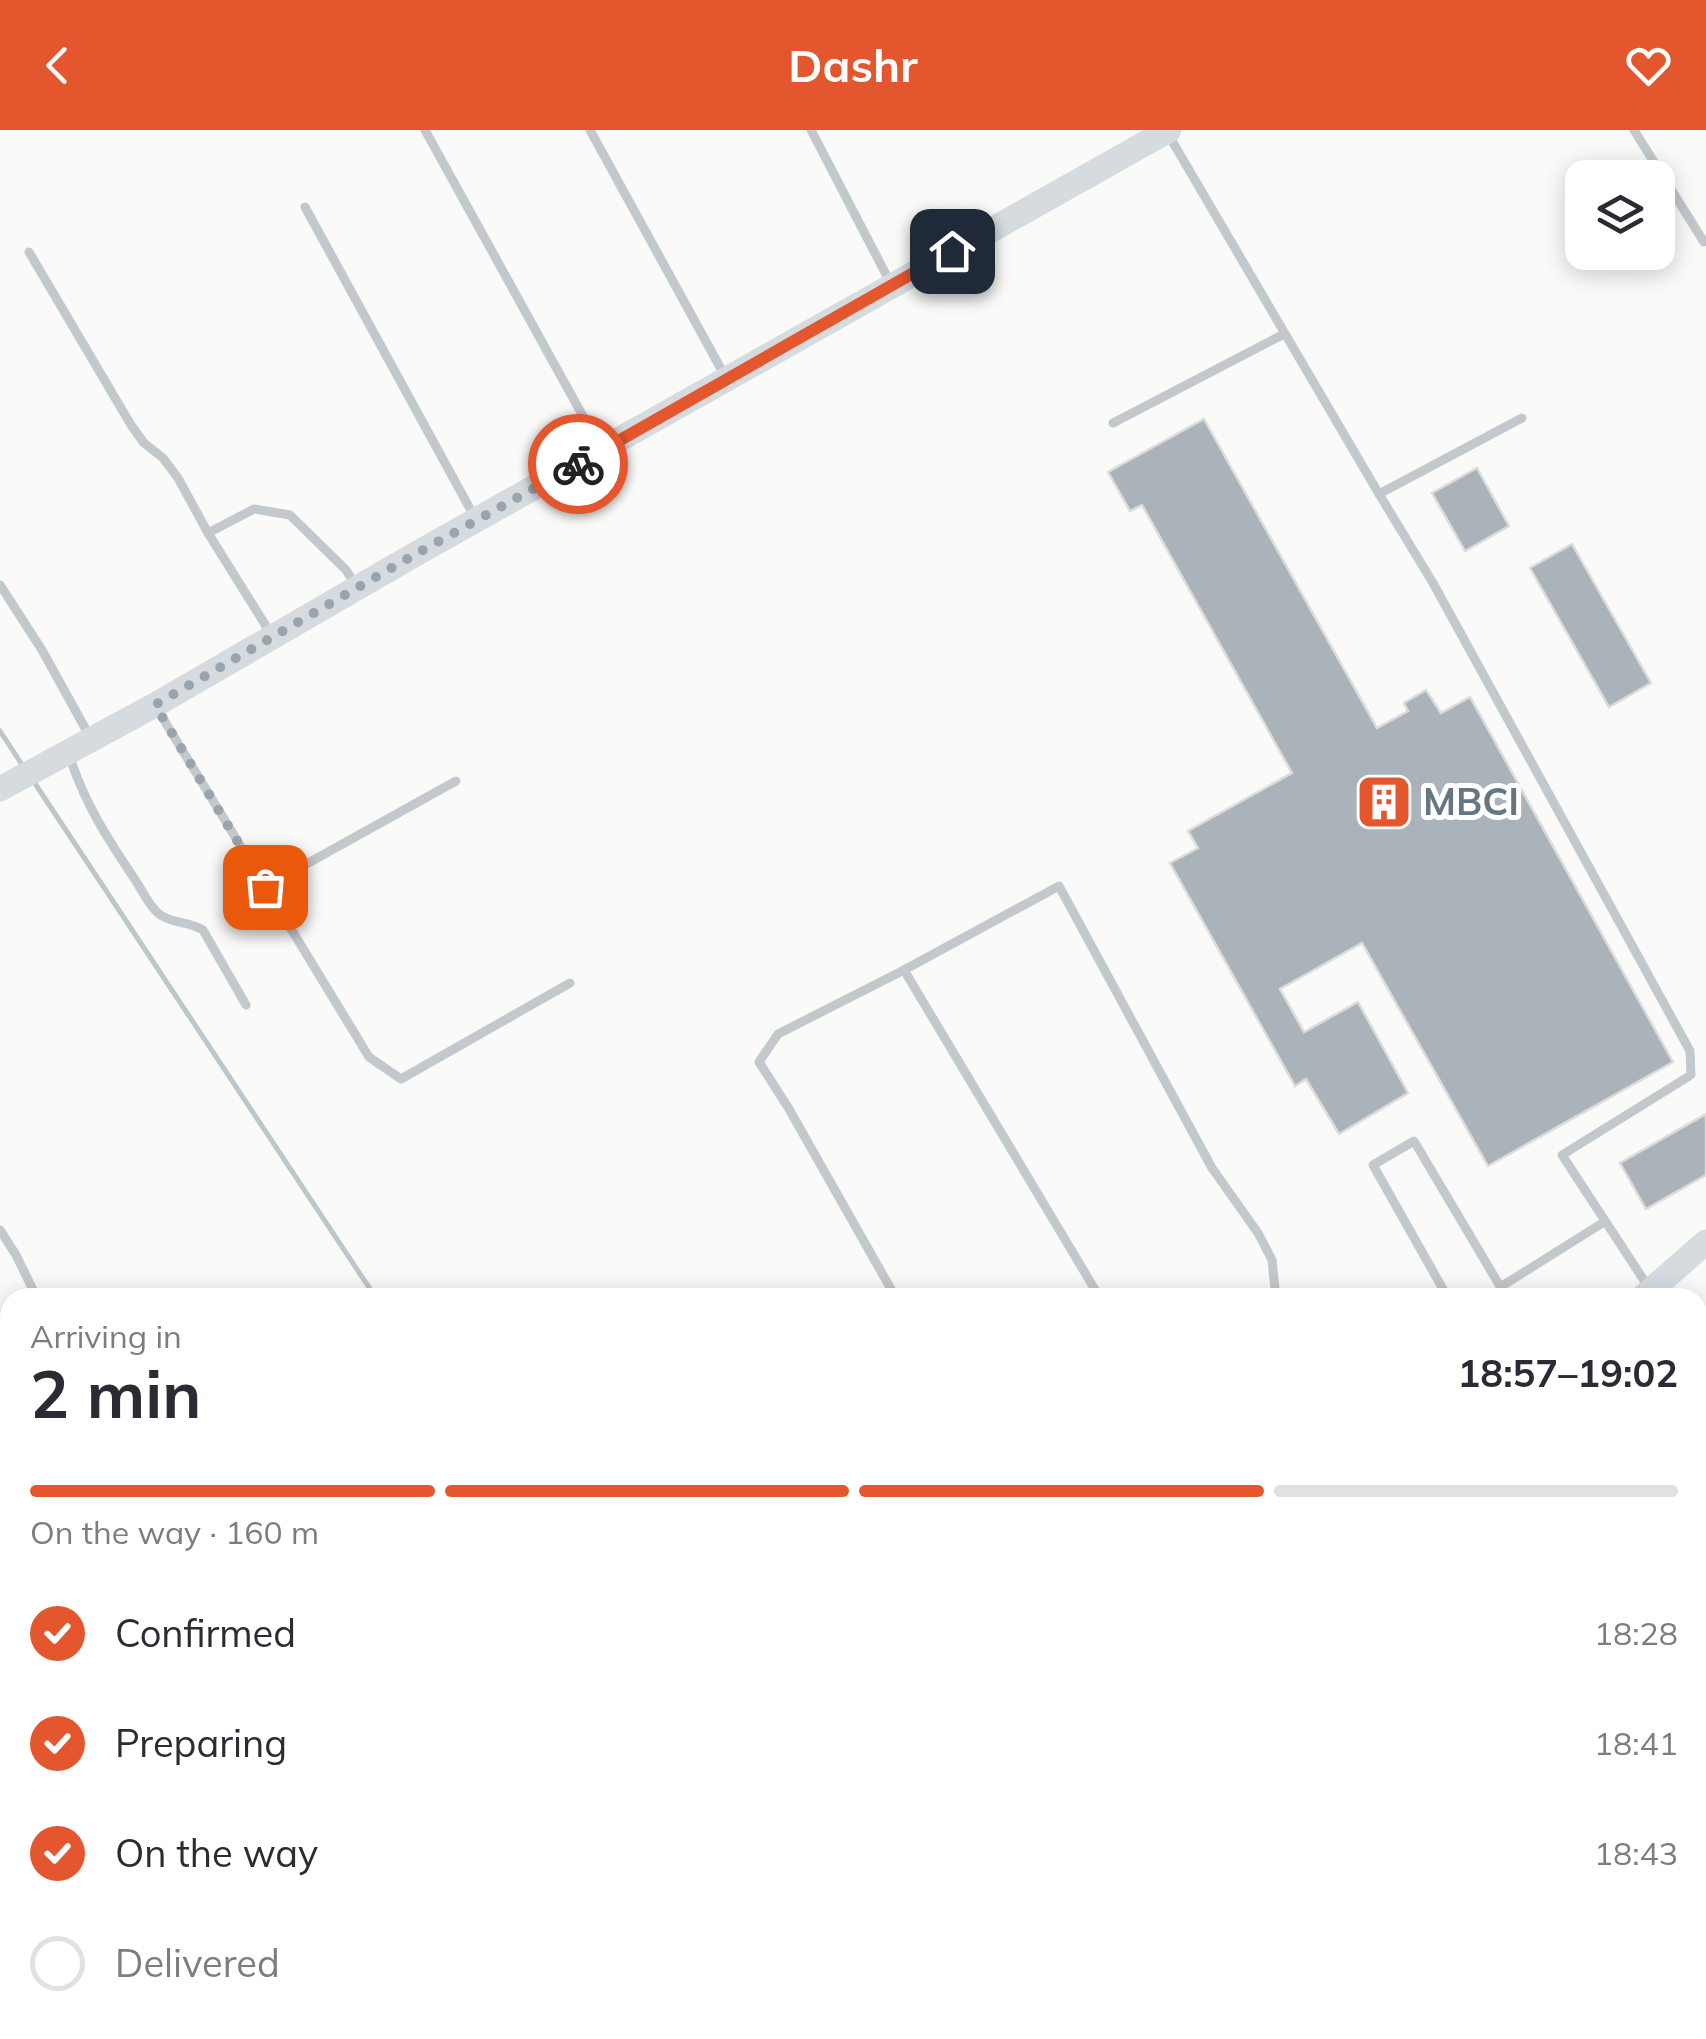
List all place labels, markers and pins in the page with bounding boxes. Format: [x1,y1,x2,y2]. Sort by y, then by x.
pin [910,209,995,294]
building icon: MBCI [1354,772,1414,832]
place label: MBCI [1423,777,1519,825]
pin [223,845,308,930]

